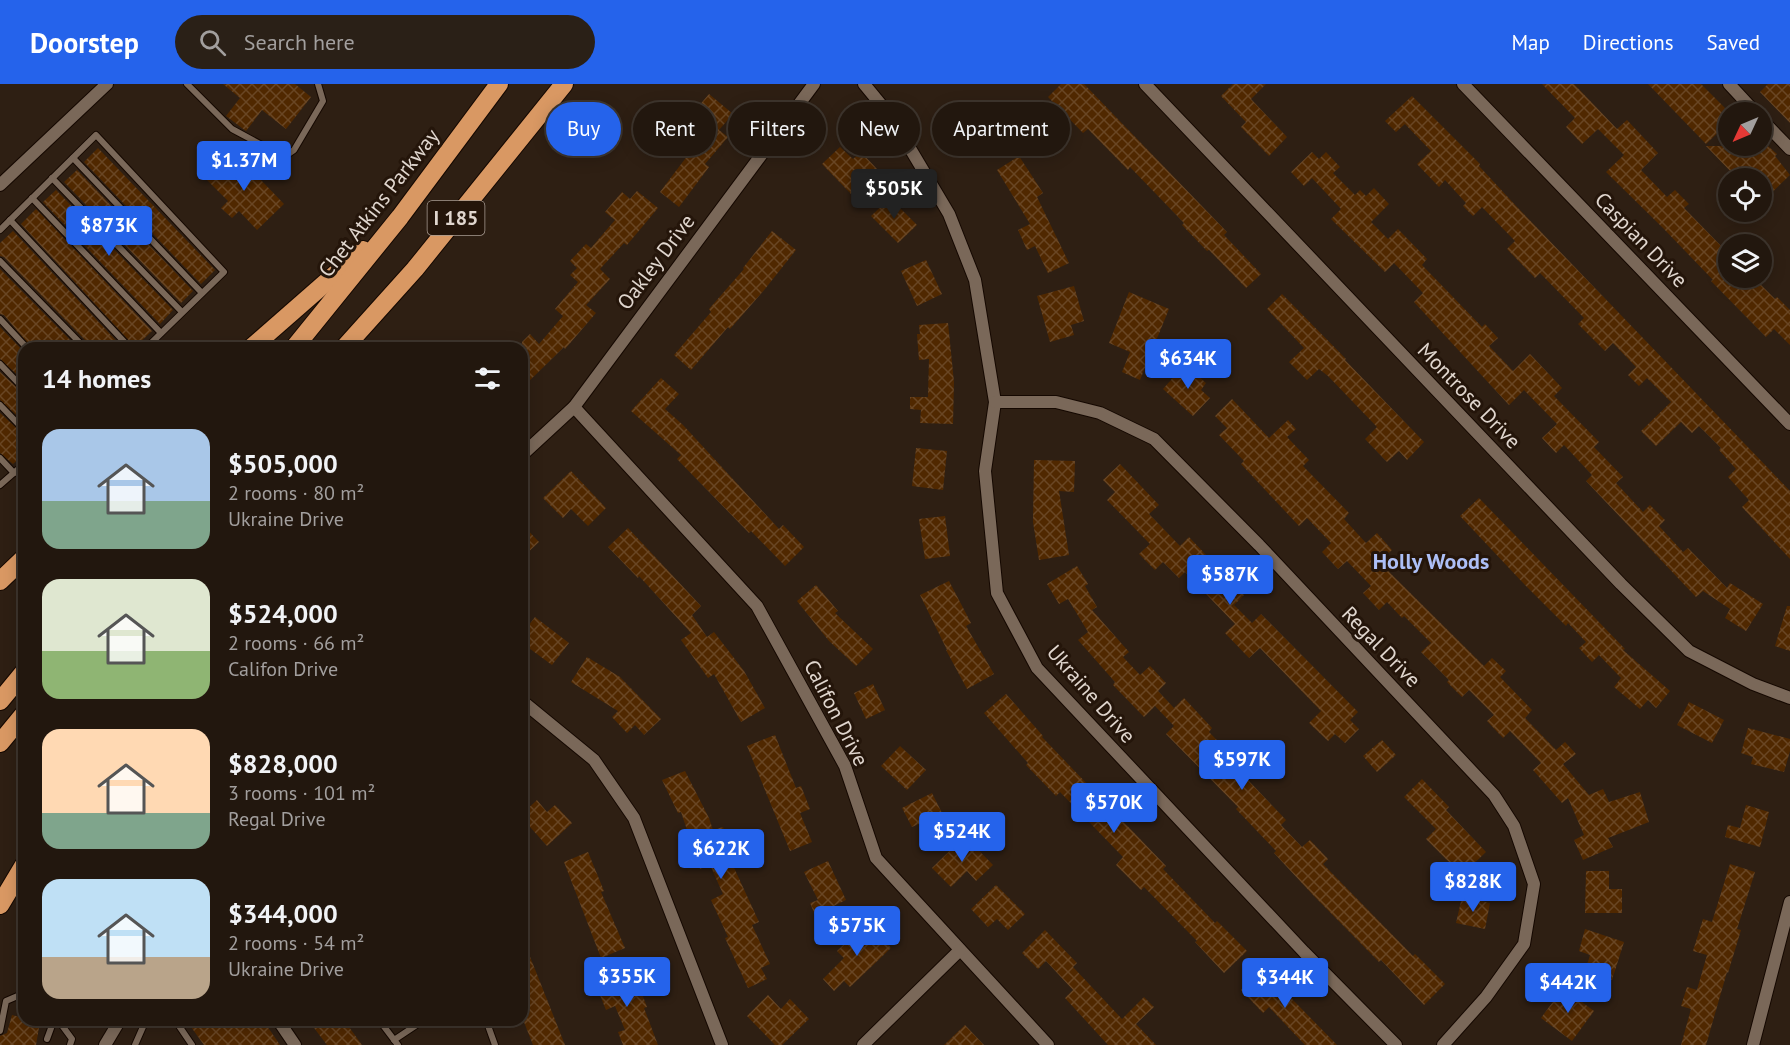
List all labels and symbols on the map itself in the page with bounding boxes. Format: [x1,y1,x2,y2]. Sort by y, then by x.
north arrow [1718,102,1772,156]
street label: Chet Atkins Parkway [312,123,445,282]
pin: $1.37M [195,141,293,192]
pin: $505K [852,169,936,220]
street label: Caspian Drive [1589,186,1694,293]
road number: I 185 [428,201,484,235]
pin: $873K [67,206,151,257]
street label: Oakley Drive [611,209,700,315]
street label: Montrose Drive [1412,337,1527,454]
pin: $634K [1146,339,1230,390]
district label: Holly Woods [1373,547,1489,575]
pin: $587K [1188,555,1272,606]
street label: Regal Drive [1336,600,1427,693]
street label: Ukraine Drive [1041,639,1142,748]
street label: Califon Drive [798,655,875,770]
pin: $597K [1200,740,1284,791]
pin: $570K [1072,783,1156,834]
pin: $524K [920,812,1004,863]
pin: $622K [679,829,763,880]
pin: $828K [1431,862,1515,913]
pin: $575K [815,906,899,957]
pin: $355K [585,957,669,1008]
pin: $344K [1243,958,1327,1009]
pin: $442K [1526,963,1610,1014]

